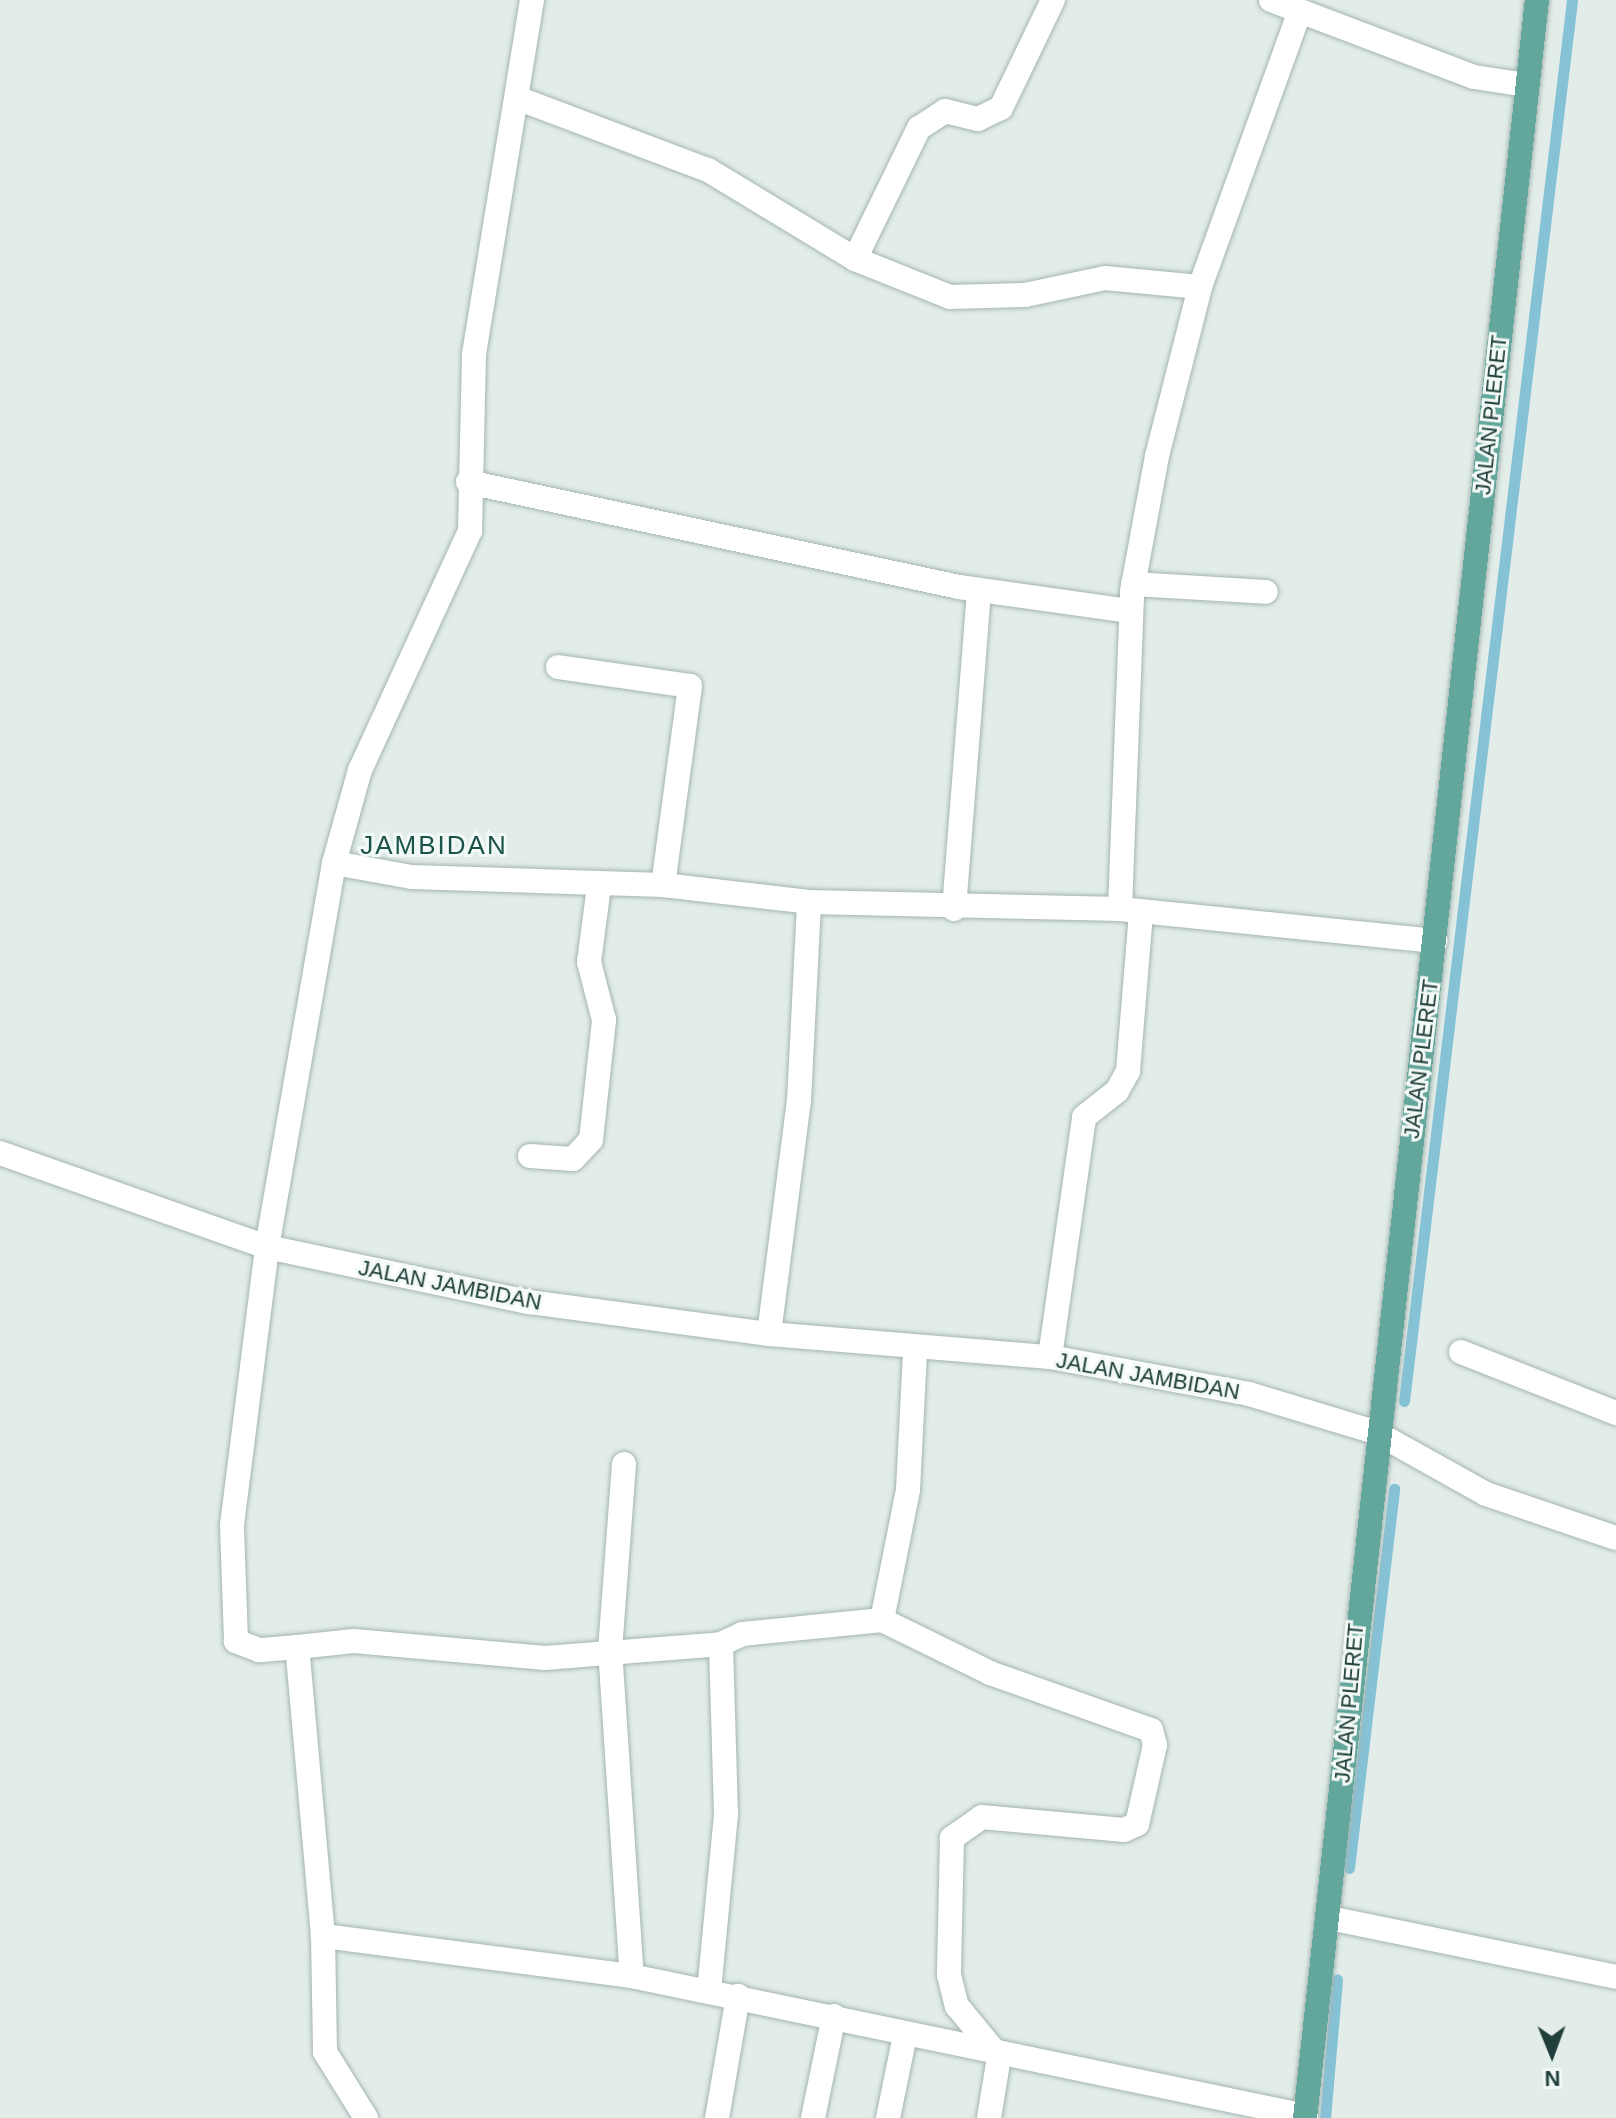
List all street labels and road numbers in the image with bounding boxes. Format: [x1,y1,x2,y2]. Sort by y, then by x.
street label: JALAN PLERET [1470,334,1512,496]
street label: JALAN PLERET [1398,978,1444,1140]
street label: JALAN JAMBIDAN [356,1254,544,1316]
street label: JALAN JAMBIDAN [1054,1347,1242,1405]
street label: JALAN PLERET [1329,1622,1369,1784]

